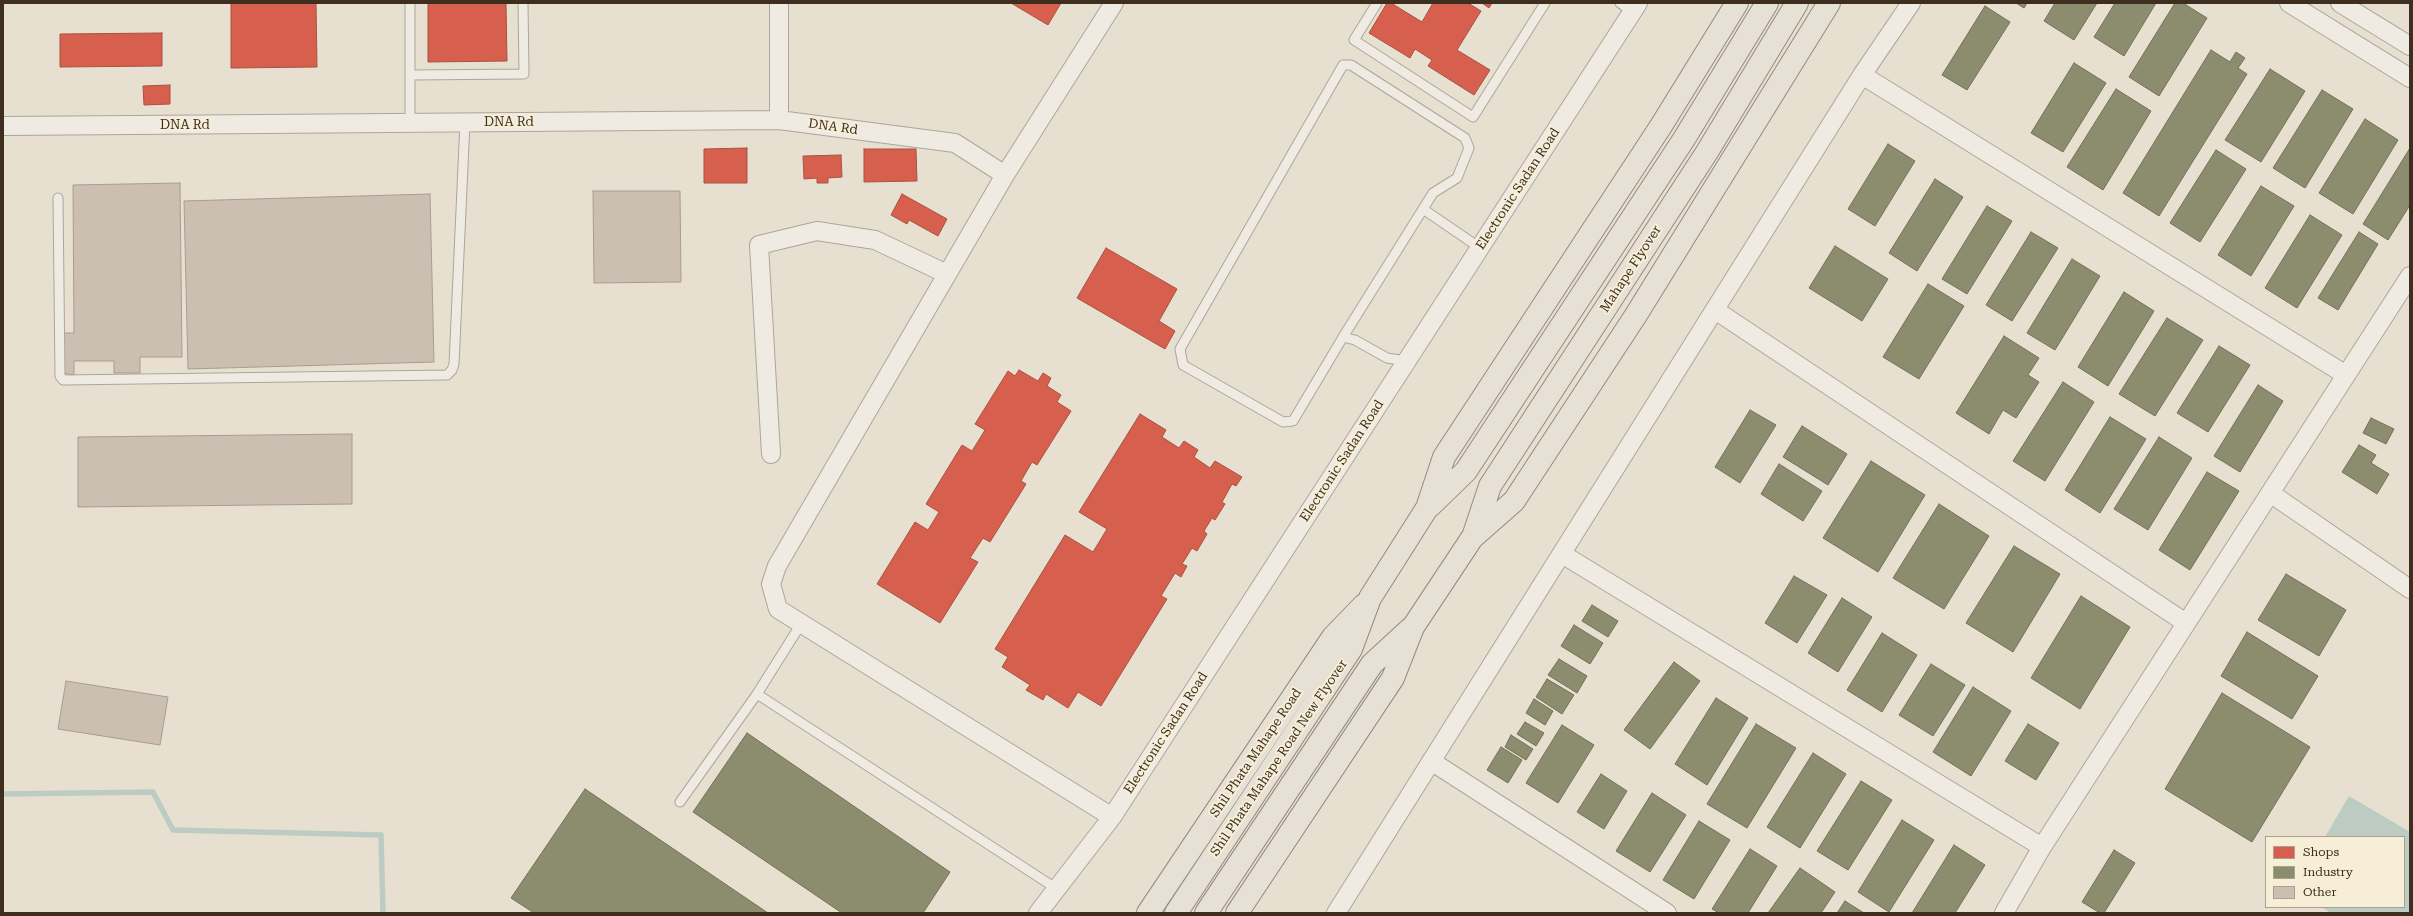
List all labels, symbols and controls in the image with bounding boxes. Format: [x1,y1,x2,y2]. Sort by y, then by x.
street label: DNA Rd [484,114,534,130]
street label: DNA Rd [807,116,859,138]
street label: DNA Rd [160,117,210,133]
street label: Electronic Sadan Road [1473,125,1563,253]
street label: Mahape Flyover [1597,223,1665,315]
street label: Electronic Sadan Road [1297,397,1387,525]
street label: Shil Phata Mahape Road New Flyover [1207,657,1351,859]
street label: Electronic Sadan Road [1121,669,1211,797]
street label: Shil Phata Mahape Road [1207,686,1305,820]
legend [2265,836,2405,908]
text: Shops [2303,845,2339,859]
text: Industry [2303,865,2353,879]
text: Other [2303,885,2336,899]

